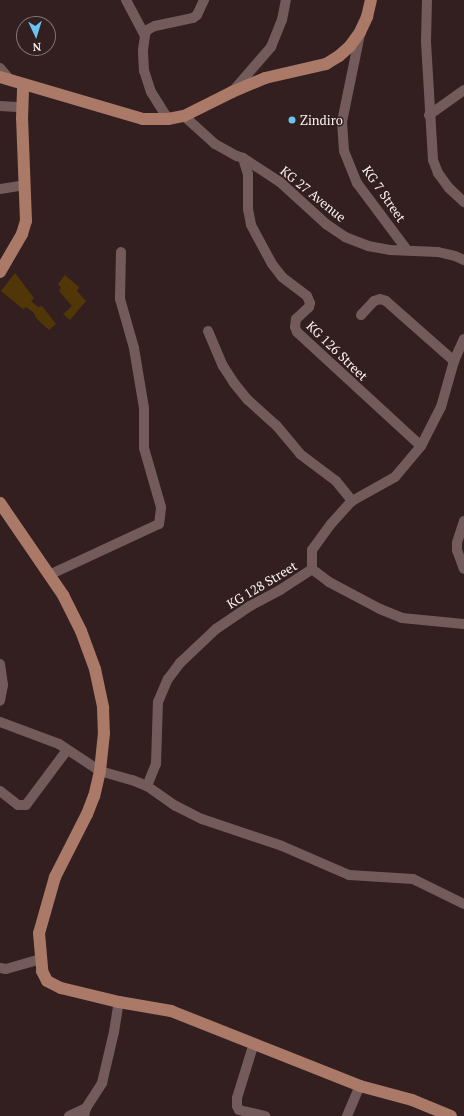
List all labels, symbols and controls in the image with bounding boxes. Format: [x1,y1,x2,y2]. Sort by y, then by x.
north arrow [16,16,56,56]
text: N [32,40,41,54]
place label: Zindiro [300,112,343,128]
marker: Zindiro [287,115,297,125]
street label: KG 27 Avenue [277,163,349,225]
street label: KG 7 Street [359,163,409,225]
street label: KG 126 Street [303,318,371,384]
street label: KG 128 Street [224,558,300,612]

